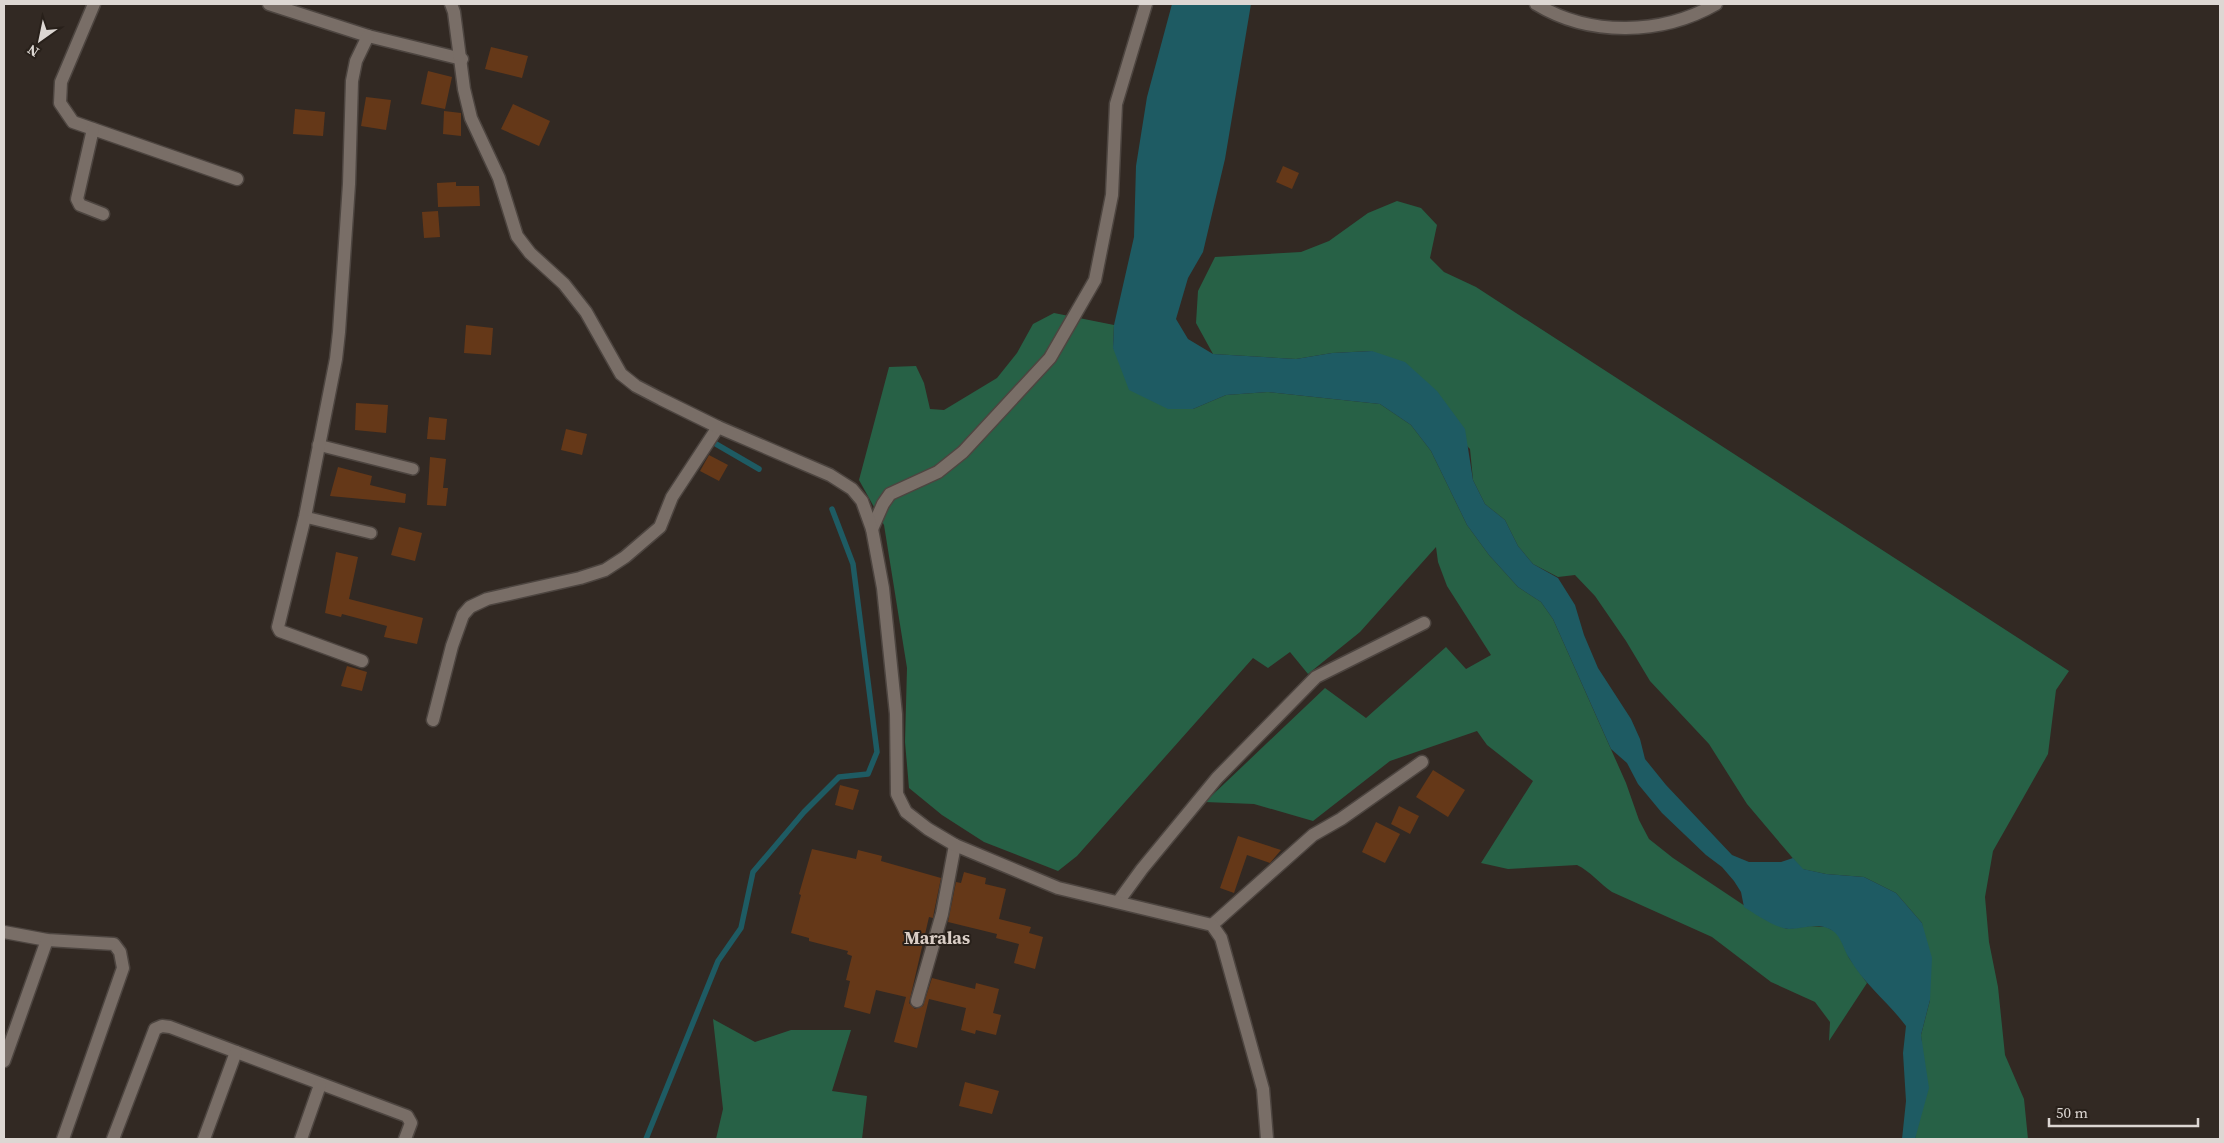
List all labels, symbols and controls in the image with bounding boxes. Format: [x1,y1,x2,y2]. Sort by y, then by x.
north arrow [15,15,65,65]
text: N [23,40,43,62]
district label: Maralas [904,925,970,950]
scale bar [2049,1096,2198,1128]
text: 50 m [2056,1102,2088,1123]

